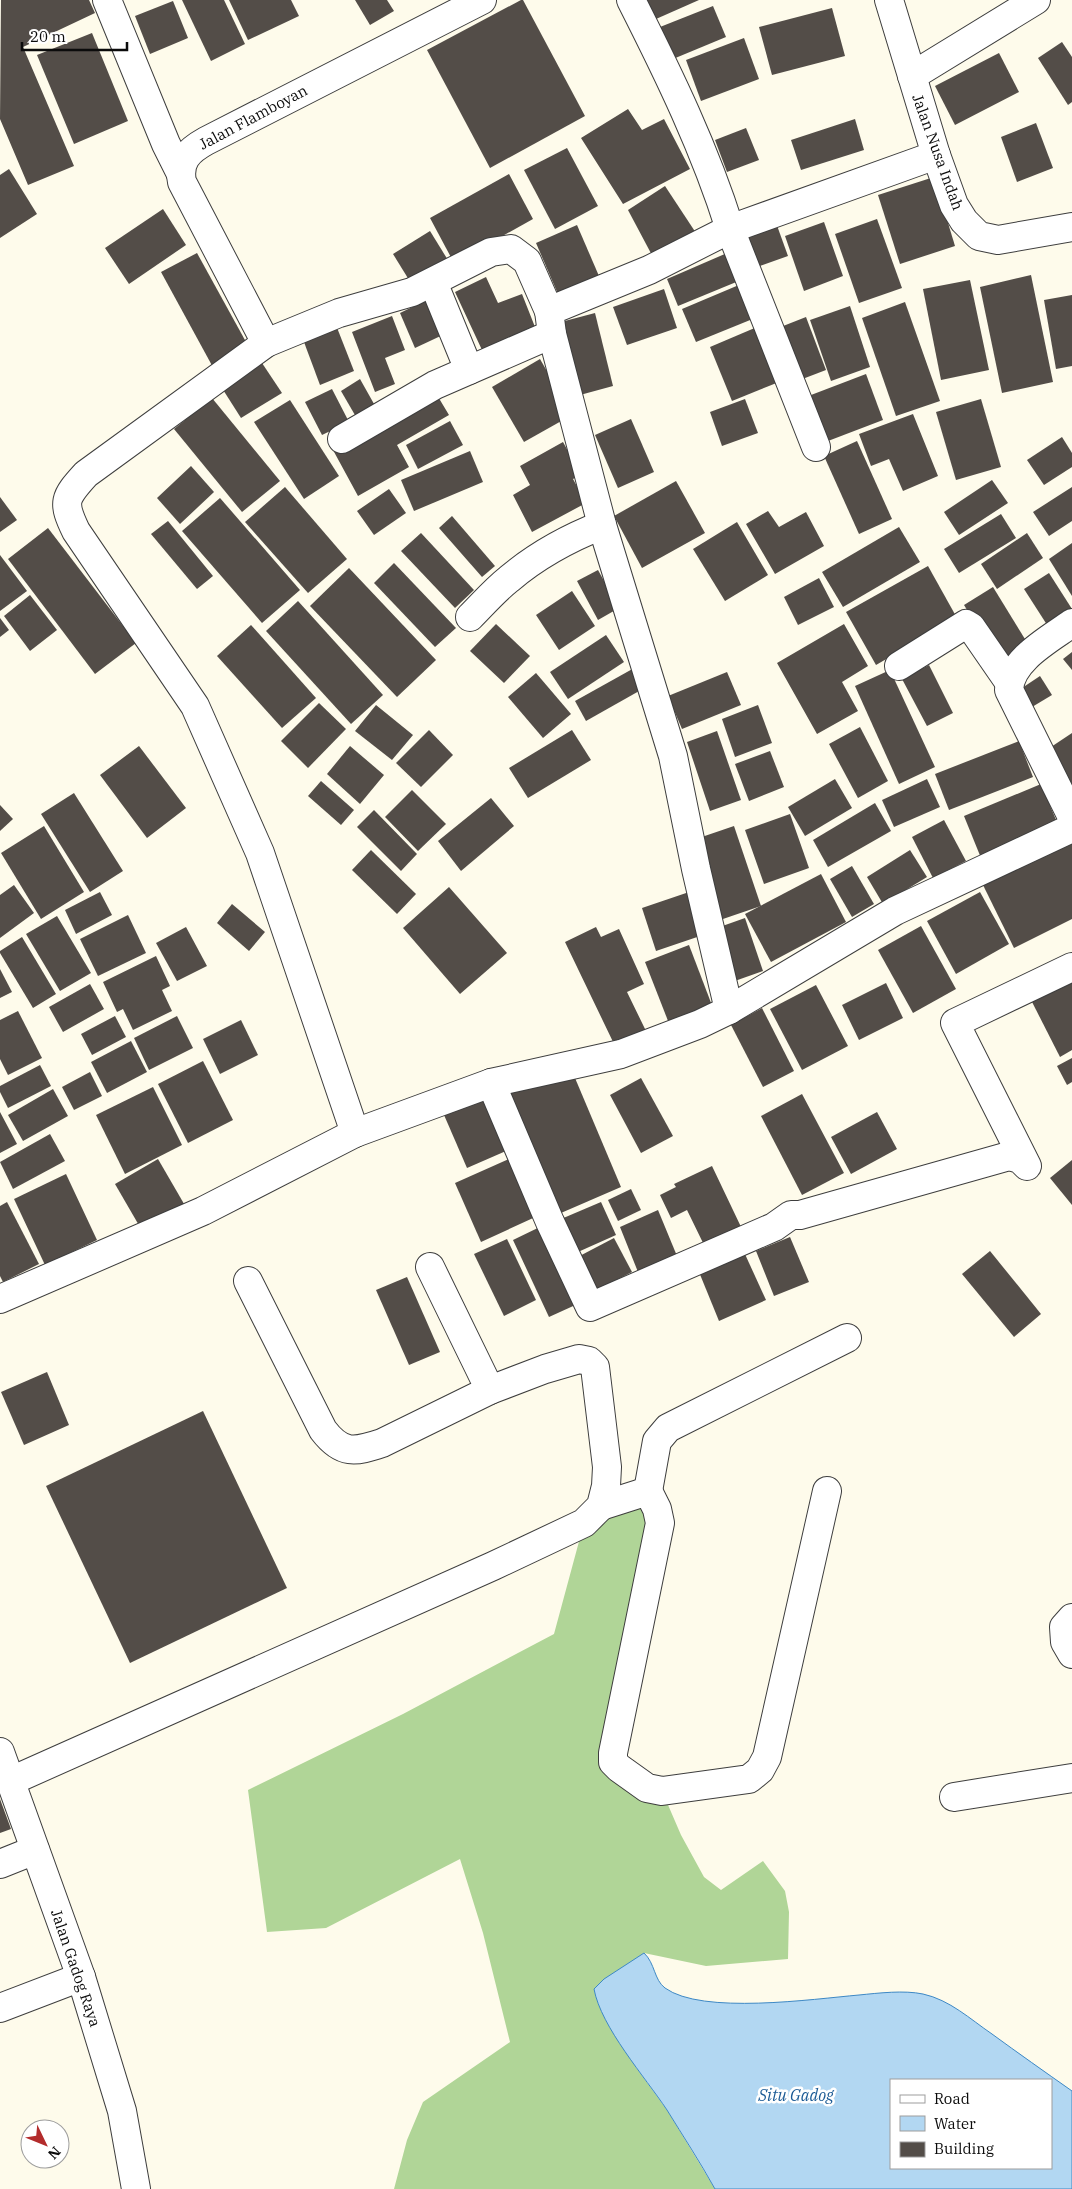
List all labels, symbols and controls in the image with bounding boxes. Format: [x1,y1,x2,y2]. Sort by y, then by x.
scale bar [22,20,128,52]
text: 20 m [30,27,66,46]
street label: Jalan Flamboyan [195,80,311,154]
street label: Jalan Nusa Indah [908,91,968,213]
street label: Jalan Gadog Raya [47,1907,105,2029]
legend [890,2079,1052,2169]
water label: Situ Gadog [757,2085,834,2105]
text: Road [934,2089,970,2108]
text: Water [934,2114,976,2133]
north arrow [20,2119,70,2169]
text: Building [934,2139,994,2158]
text: N [44,2143,65,2163]

